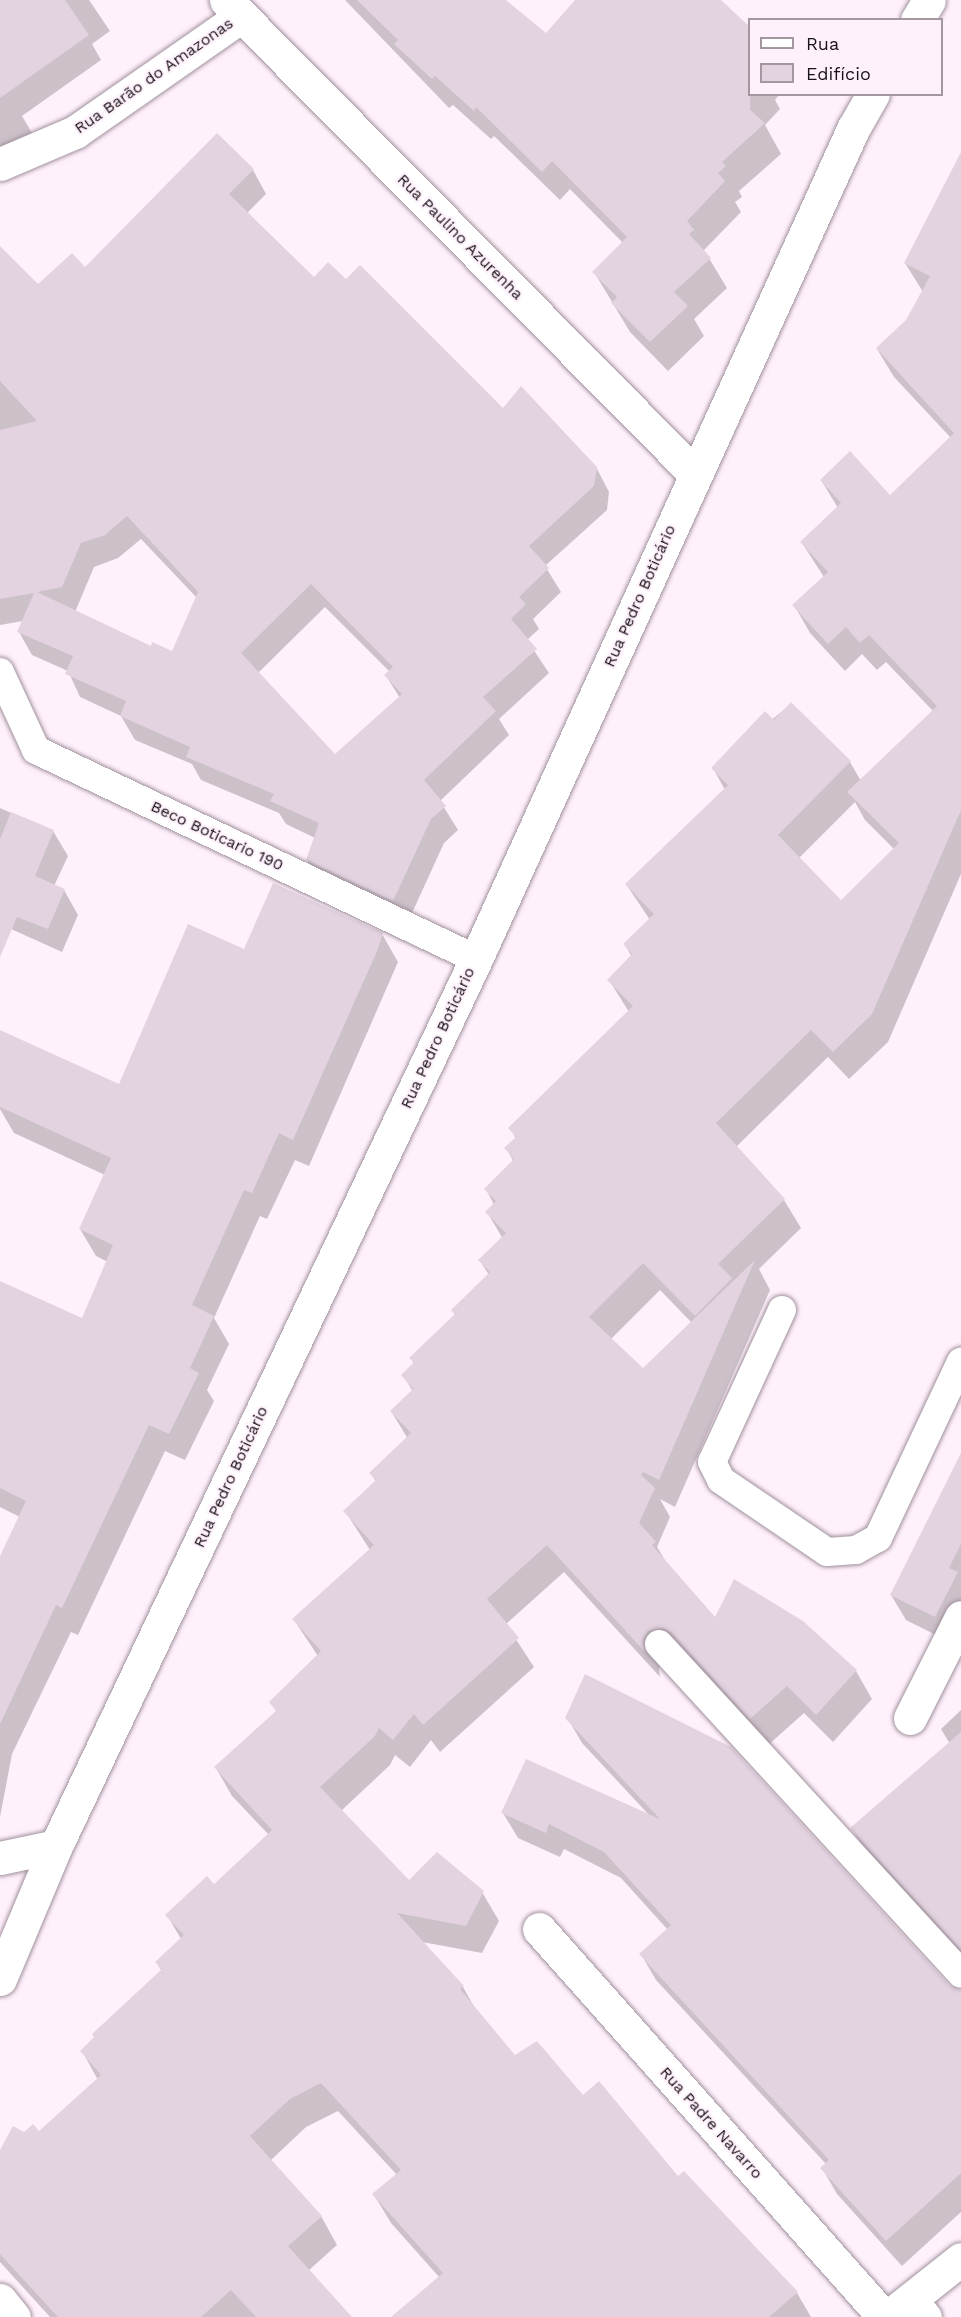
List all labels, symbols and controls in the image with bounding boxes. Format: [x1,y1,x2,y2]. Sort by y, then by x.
street label: Rua Barão do Amazonas [71,14,237,138]
legend [748,18,943,96]
text: Rua [806,33,839,54]
text: Edifício [806,63,871,84]
street label: Rua Paulino Azurenha [393,170,527,304]
street label: Rua Pedro Boticário [600,522,680,670]
street label: Beco Boticario 190 [147,797,287,875]
street label: Rua Pedro Boticário [397,964,479,1112]
street label: Rua Pedro Boticário [190,1403,272,1551]
street label: Rua Padre Navarro [655,2063,767,2183]

